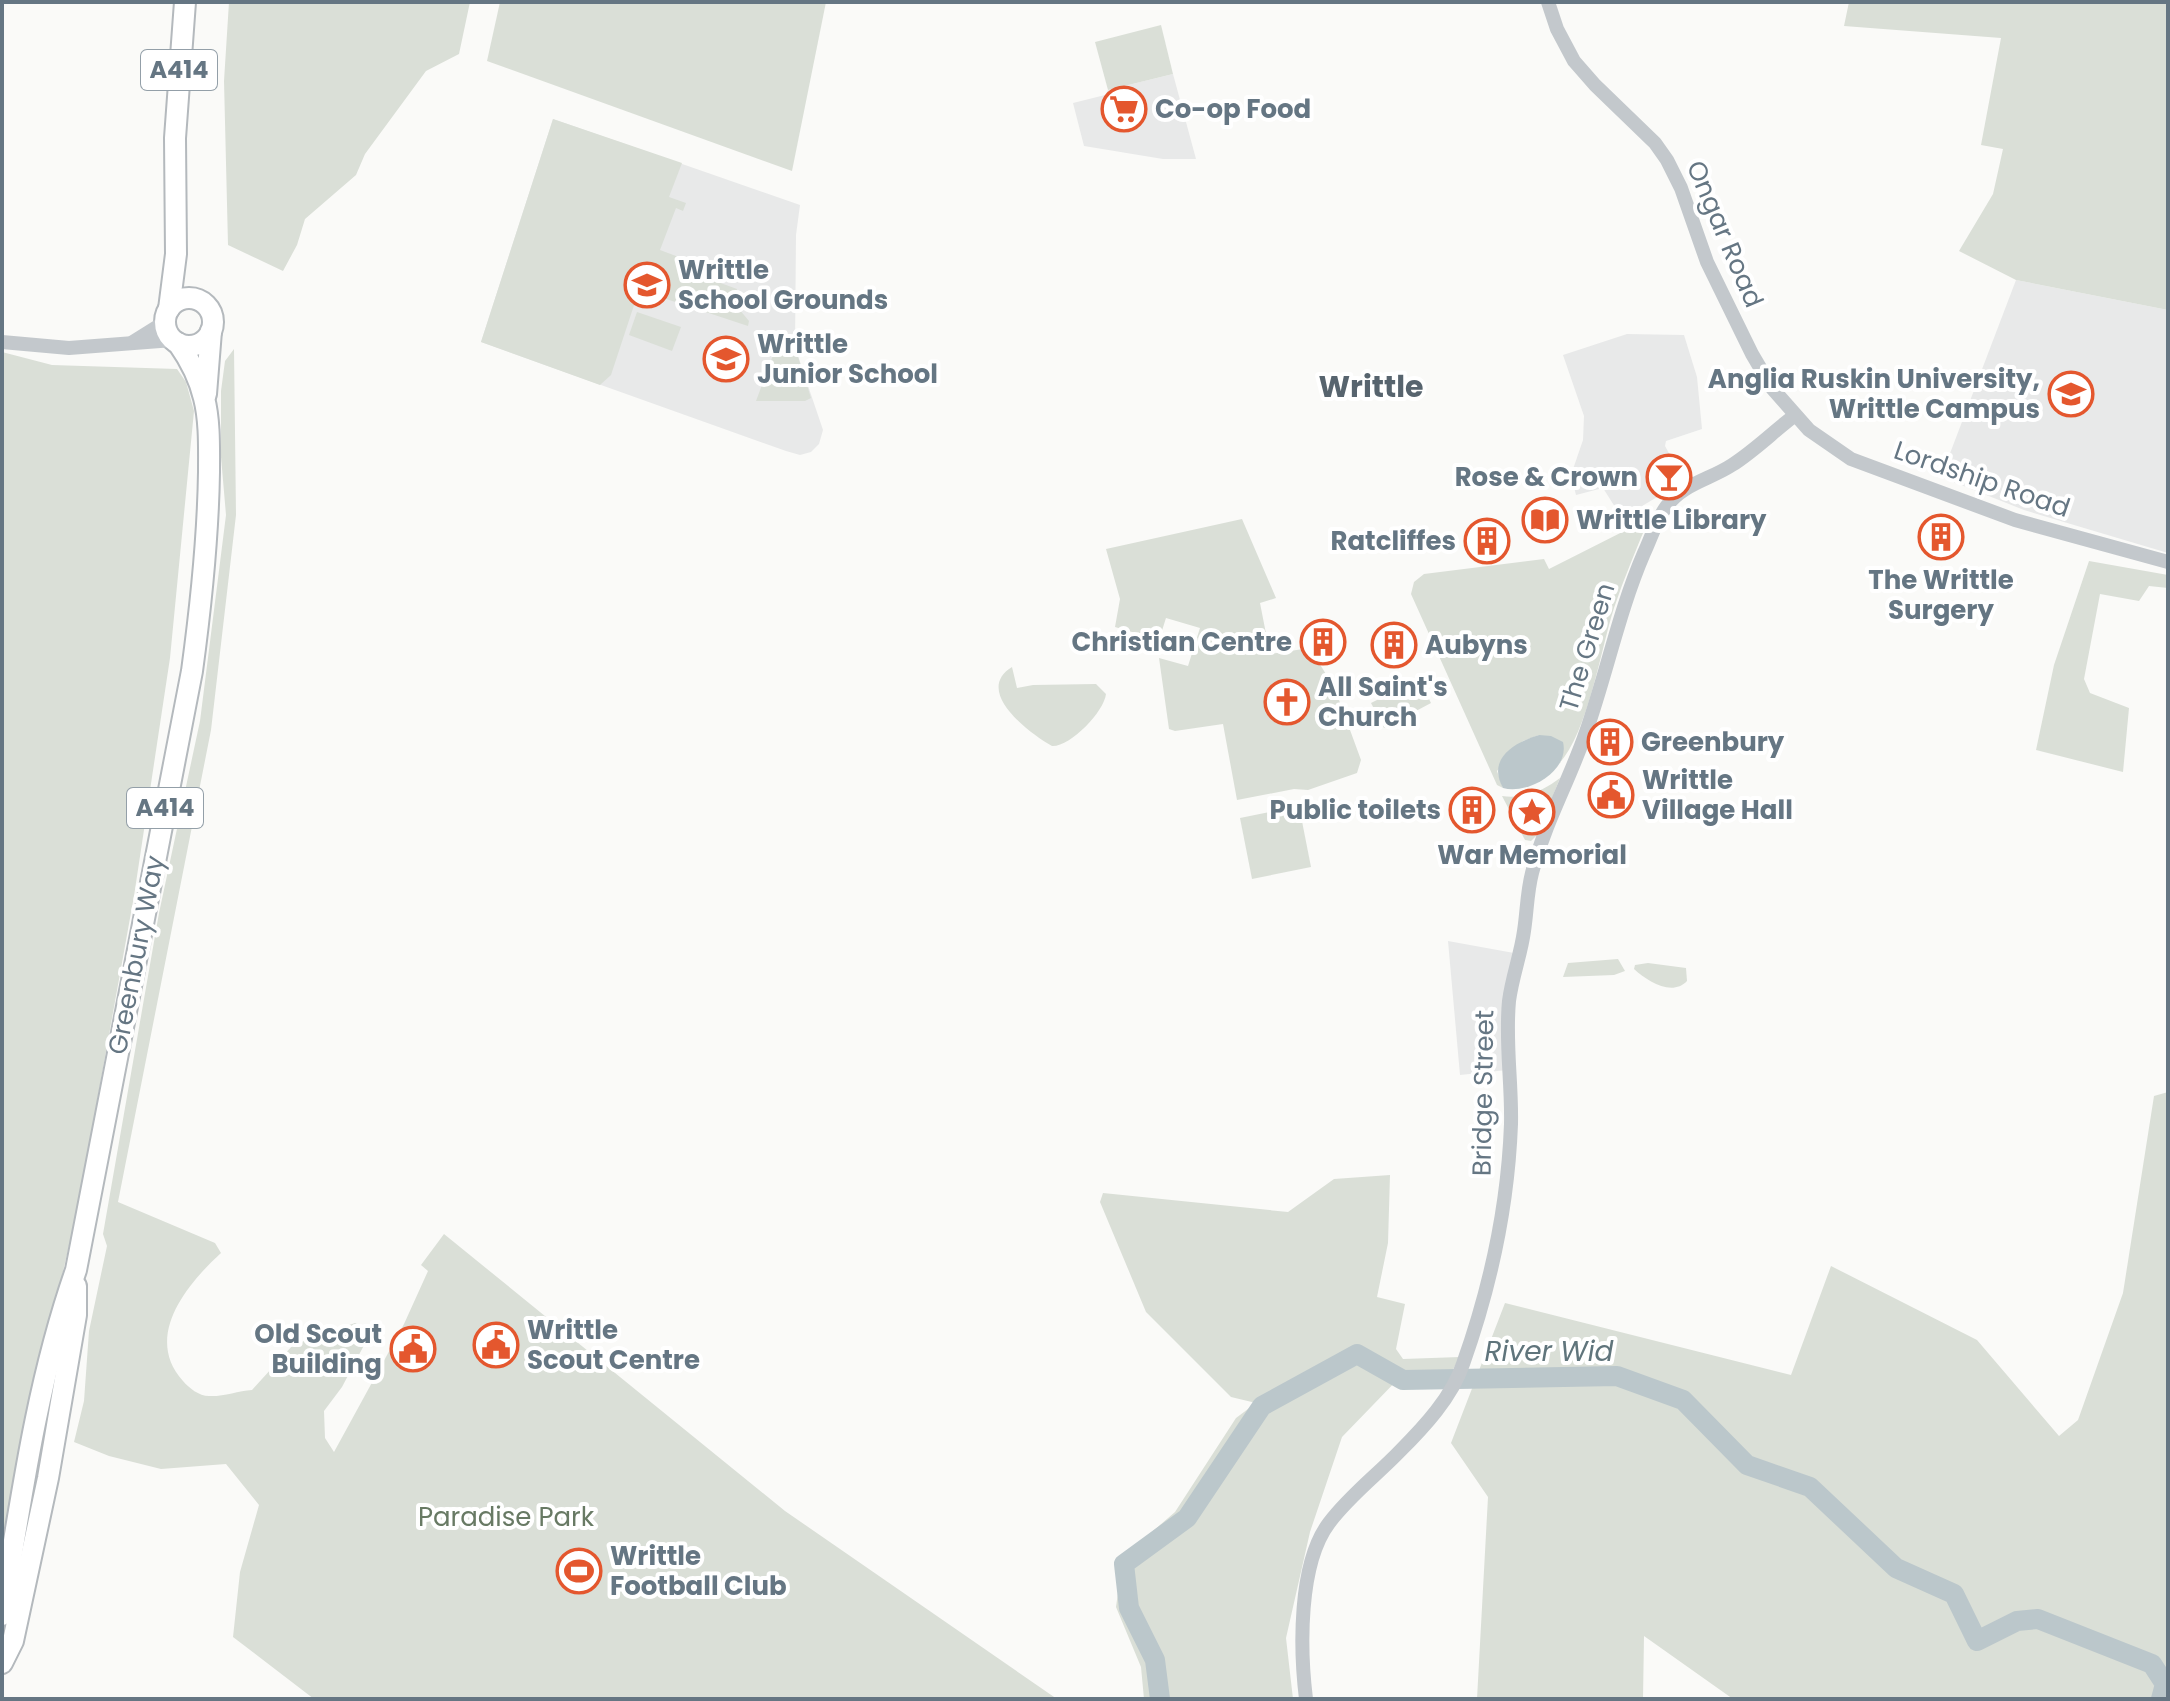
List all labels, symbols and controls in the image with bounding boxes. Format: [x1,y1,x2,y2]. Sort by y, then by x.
road number: A414 [141,50,217,90]
supermarket icon: Co-op Food [1100,85,1148,133]
place label: Co-op Food [1155,91,1311,127]
street label: Ongar Road [1678,155,1772,313]
place label: Writtle School Grounds [678,252,888,318]
school or university icon: Writtle School Grounds [623,261,671,309]
place label: Writtle Junior School [757,326,938,392]
school or university icon: Writtle Junior School [702,335,750,383]
place label: Anglia Ruskin University, Writtle Campus [1708,361,2040,427]
district label: Writtle [1319,365,1423,408]
school or university icon: Anglia Ruskin University, Writtle Campus [2047,370,2095,418]
street label: Lordship Road [1889,432,2075,526]
bar icon: Rose & Crown [1645,453,1693,501]
place label: Rose & Crown [1455,459,1638,495]
library icon: Writtle Library [1521,496,1569,544]
place label: Writtle Library [1576,502,1767,538]
building icon: The Writtle Surgery [1917,513,1965,561]
building icon: Ratcliffes [1463,517,1511,565]
place label: Ratcliffes [1331,523,1456,559]
place label: The Writtle Surgery [1868,562,2014,628]
street label: The Green [1550,578,1624,716]
building icon: Christian Centre [1299,618,1347,666]
building icon: Aubyns [1370,621,1418,669]
place label: Christian Centre [1071,624,1292,660]
place label: Aubyns [1425,627,1528,663]
place label: All Saint's Church [1318,669,1448,735]
church icon: All Saint's Church [1263,678,1311,726]
building icon: Greenbury [1586,718,1634,766]
place label: Greenbury [1641,724,1785,760]
place label: Writtle Village Hall [1642,762,1793,828]
public building icon: Writtle Village Hall [1587,771,1635,819]
building icon: Public toilets [1448,786,1496,834]
road number: A414 [127,788,203,828]
place icon: War Memorial [1508,788,1556,836]
place label: Public toilets [1269,792,1441,828]
place label: War Memorial [1437,837,1627,873]
street label: Greenbury Way [99,852,173,1058]
street label: Bridge Street [1464,1010,1502,1176]
place label: Writtle Scout Centre [527,1312,700,1378]
place label: Old Scout Building [254,1316,382,1382]
public building icon: Writtle Scout Centre [472,1321,520,1369]
public building icon: Old Scout Building [389,1325,437,1373]
water label: River Wid [1485,1332,1615,1371]
park label: Paradise Park [418,1499,595,1535]
place label: Writtle Football Club [610,1538,787,1604]
sports icon: Writtle Football Club [555,1547,603,1595]

